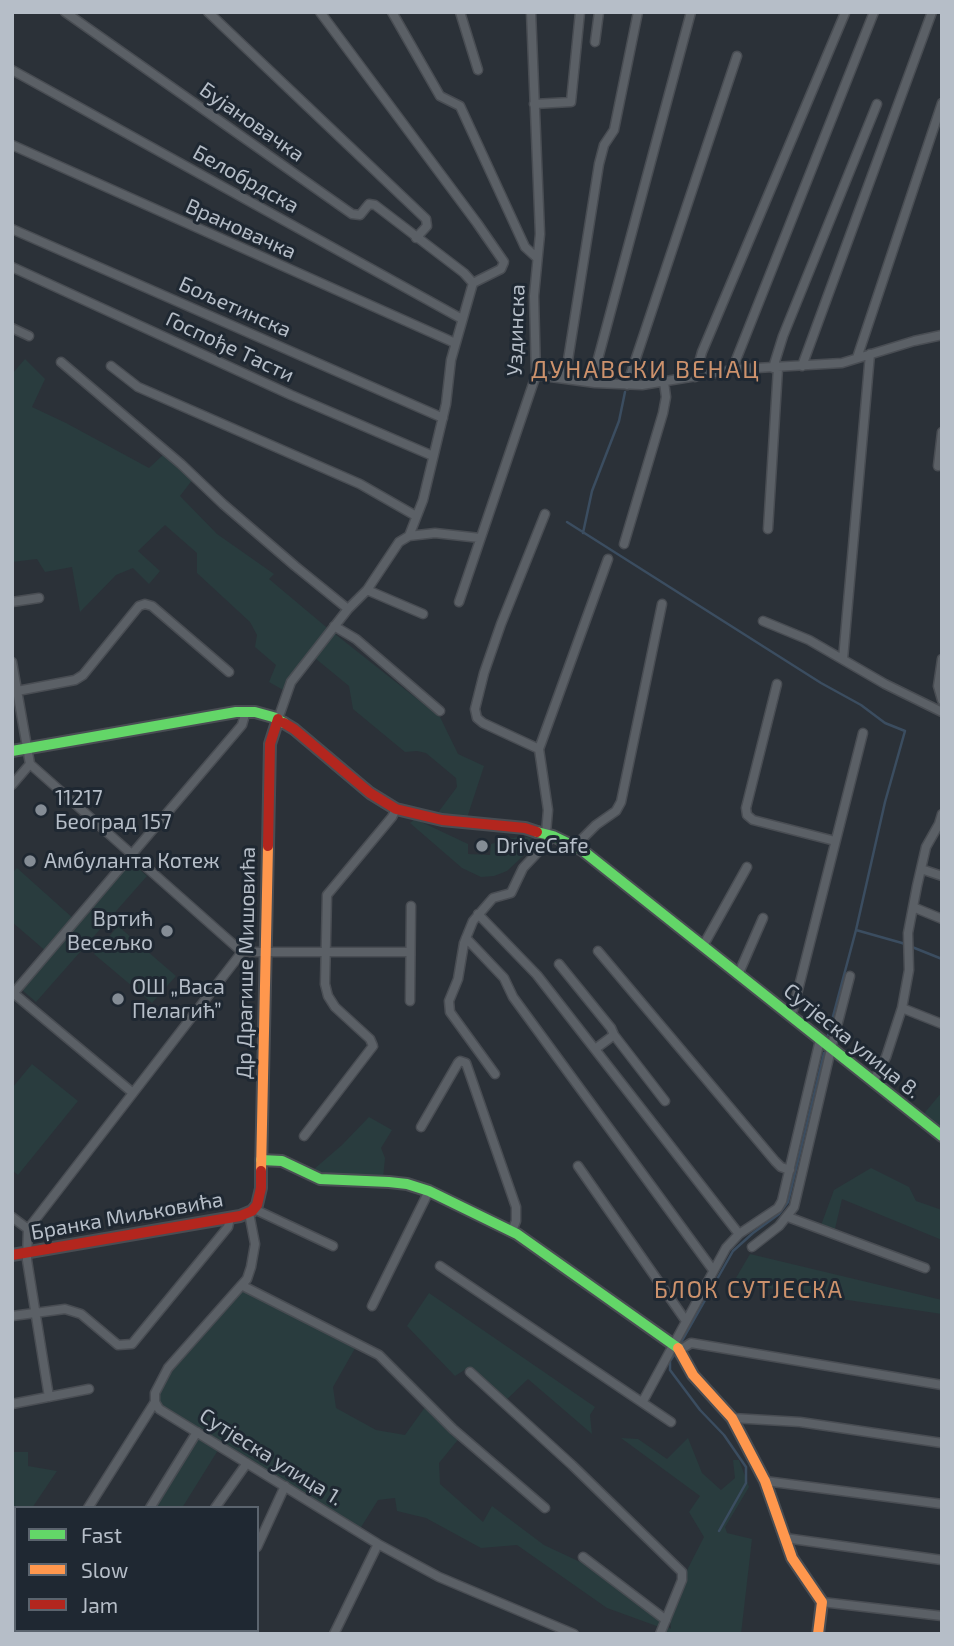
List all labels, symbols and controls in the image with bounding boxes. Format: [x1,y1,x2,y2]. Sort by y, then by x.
street label: Бујановачка [195,77,309,167]
street label: Белобрдска [189,140,303,218]
street label: Врановачка [182,193,300,265]
street label: Бољетинска [175,271,295,343]
street label: Уздинска [502,284,530,376]
street label: Госпође Тасти [162,306,298,388]
district label: ДУНАВСКИ ВЕНАЦ [533,356,759,384]
place label: 11217 Београд 157 [55,785,172,835]
marker: 11217 Београд 157 [33,802,49,818]
place label: DriveCafe [496,833,588,859]
marker: DriveCafe [474,838,490,854]
street label: Др Драгише Мишовића [231,847,261,1079]
place label: Амбуланта Котеж [44,848,219,874]
marker: Амбуланта Котеж [22,853,38,869]
place label: Вртић Весељко [67,906,153,956]
marker: Вртић Весељко [159,923,175,939]
place label: ОШ „Васа Пелагић” [132,974,225,1024]
street label: Сутјеска улица 8. [779,978,925,1104]
marker: ОШ „Васа Пелагић” [110,991,126,1007]
street label: Бранка Миљковића [29,1187,225,1245]
district label: БЛОК СУТЈЕСКА [656,1276,842,1304]
street label: Сутјеска улица 1. [195,1403,347,1511]
legend [14,1506,259,1632]
text: Fast [81,1522,122,1547]
text: Slow [81,1557,128,1582]
text: Jam [81,1592,118,1617]

